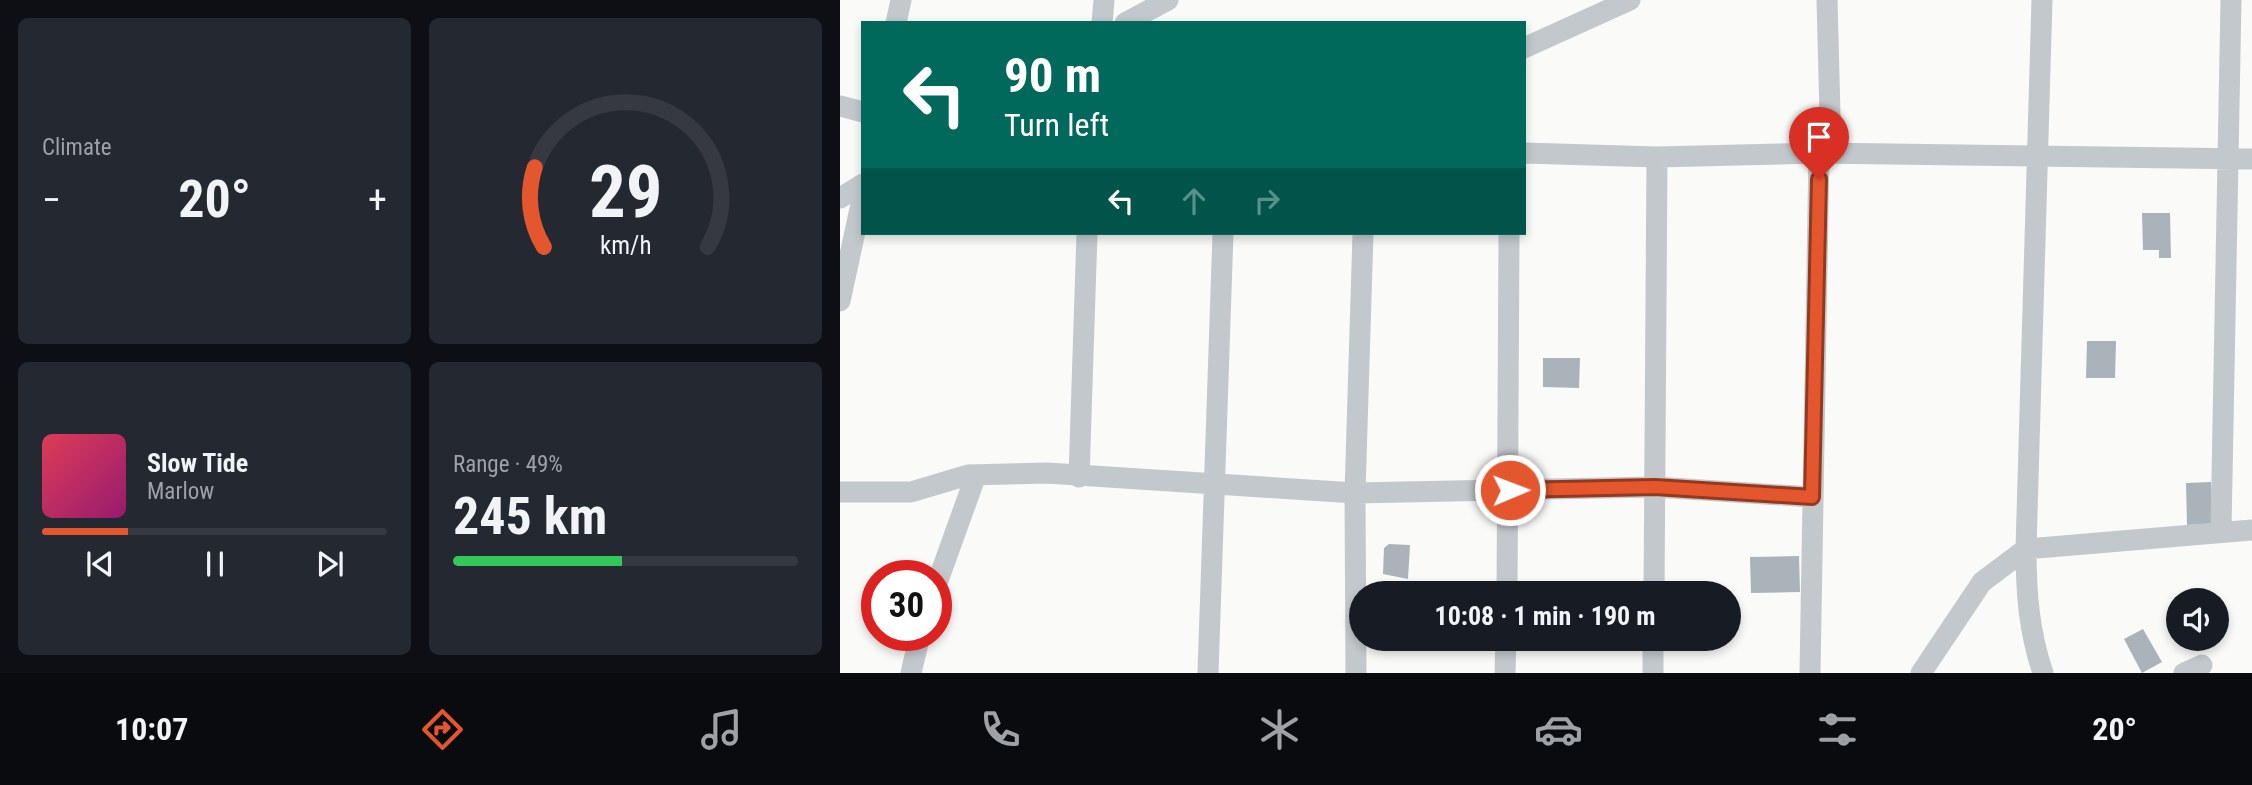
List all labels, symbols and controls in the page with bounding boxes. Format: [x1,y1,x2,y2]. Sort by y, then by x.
text: 90 m [1004,47,1101,104]
icon: left [889,49,980,140]
text: Turn left [1004,106,1109,144]
pin [1789,107,1849,179]
icon: arrive [1800,118,1838,156]
text: Climate [42,134,112,161]
text: 29 [589,149,662,235]
text: 20° [178,169,251,230]
text: − [42,178,61,222]
text: + [368,178,387,222]
icon: left [1102,182,1140,220]
icon: ahead [1175,182,1213,220]
icon: right [1248,182,1286,220]
text: km/h [600,231,651,260]
text: Slow Tide [147,448,248,478]
text: Range · 49% [453,451,563,478]
position arrow [1473,453,1547,527]
text: Marlow [147,478,214,505]
text: 245 km [453,486,607,547]
icon: previous [81,545,119,583]
icon: pause [196,545,234,583]
icon: next [311,545,349,583]
speed limit sign: 30 [861,560,952,651]
map controls [2166,588,2229,651]
button: sound [2166,588,2229,651]
text: 10:08 · 1 min · 190 m [1435,601,1655,631]
icon: directions [418,705,467,754]
icon: music [697,705,746,754]
icon: phone [976,705,1025,754]
icon: climate [1255,705,1304,754]
icon: car [1534,705,1583,754]
icon: filters [1813,705,1862,754]
text: 10:07 [115,710,188,748]
text: 20° [2092,710,2137,748]

